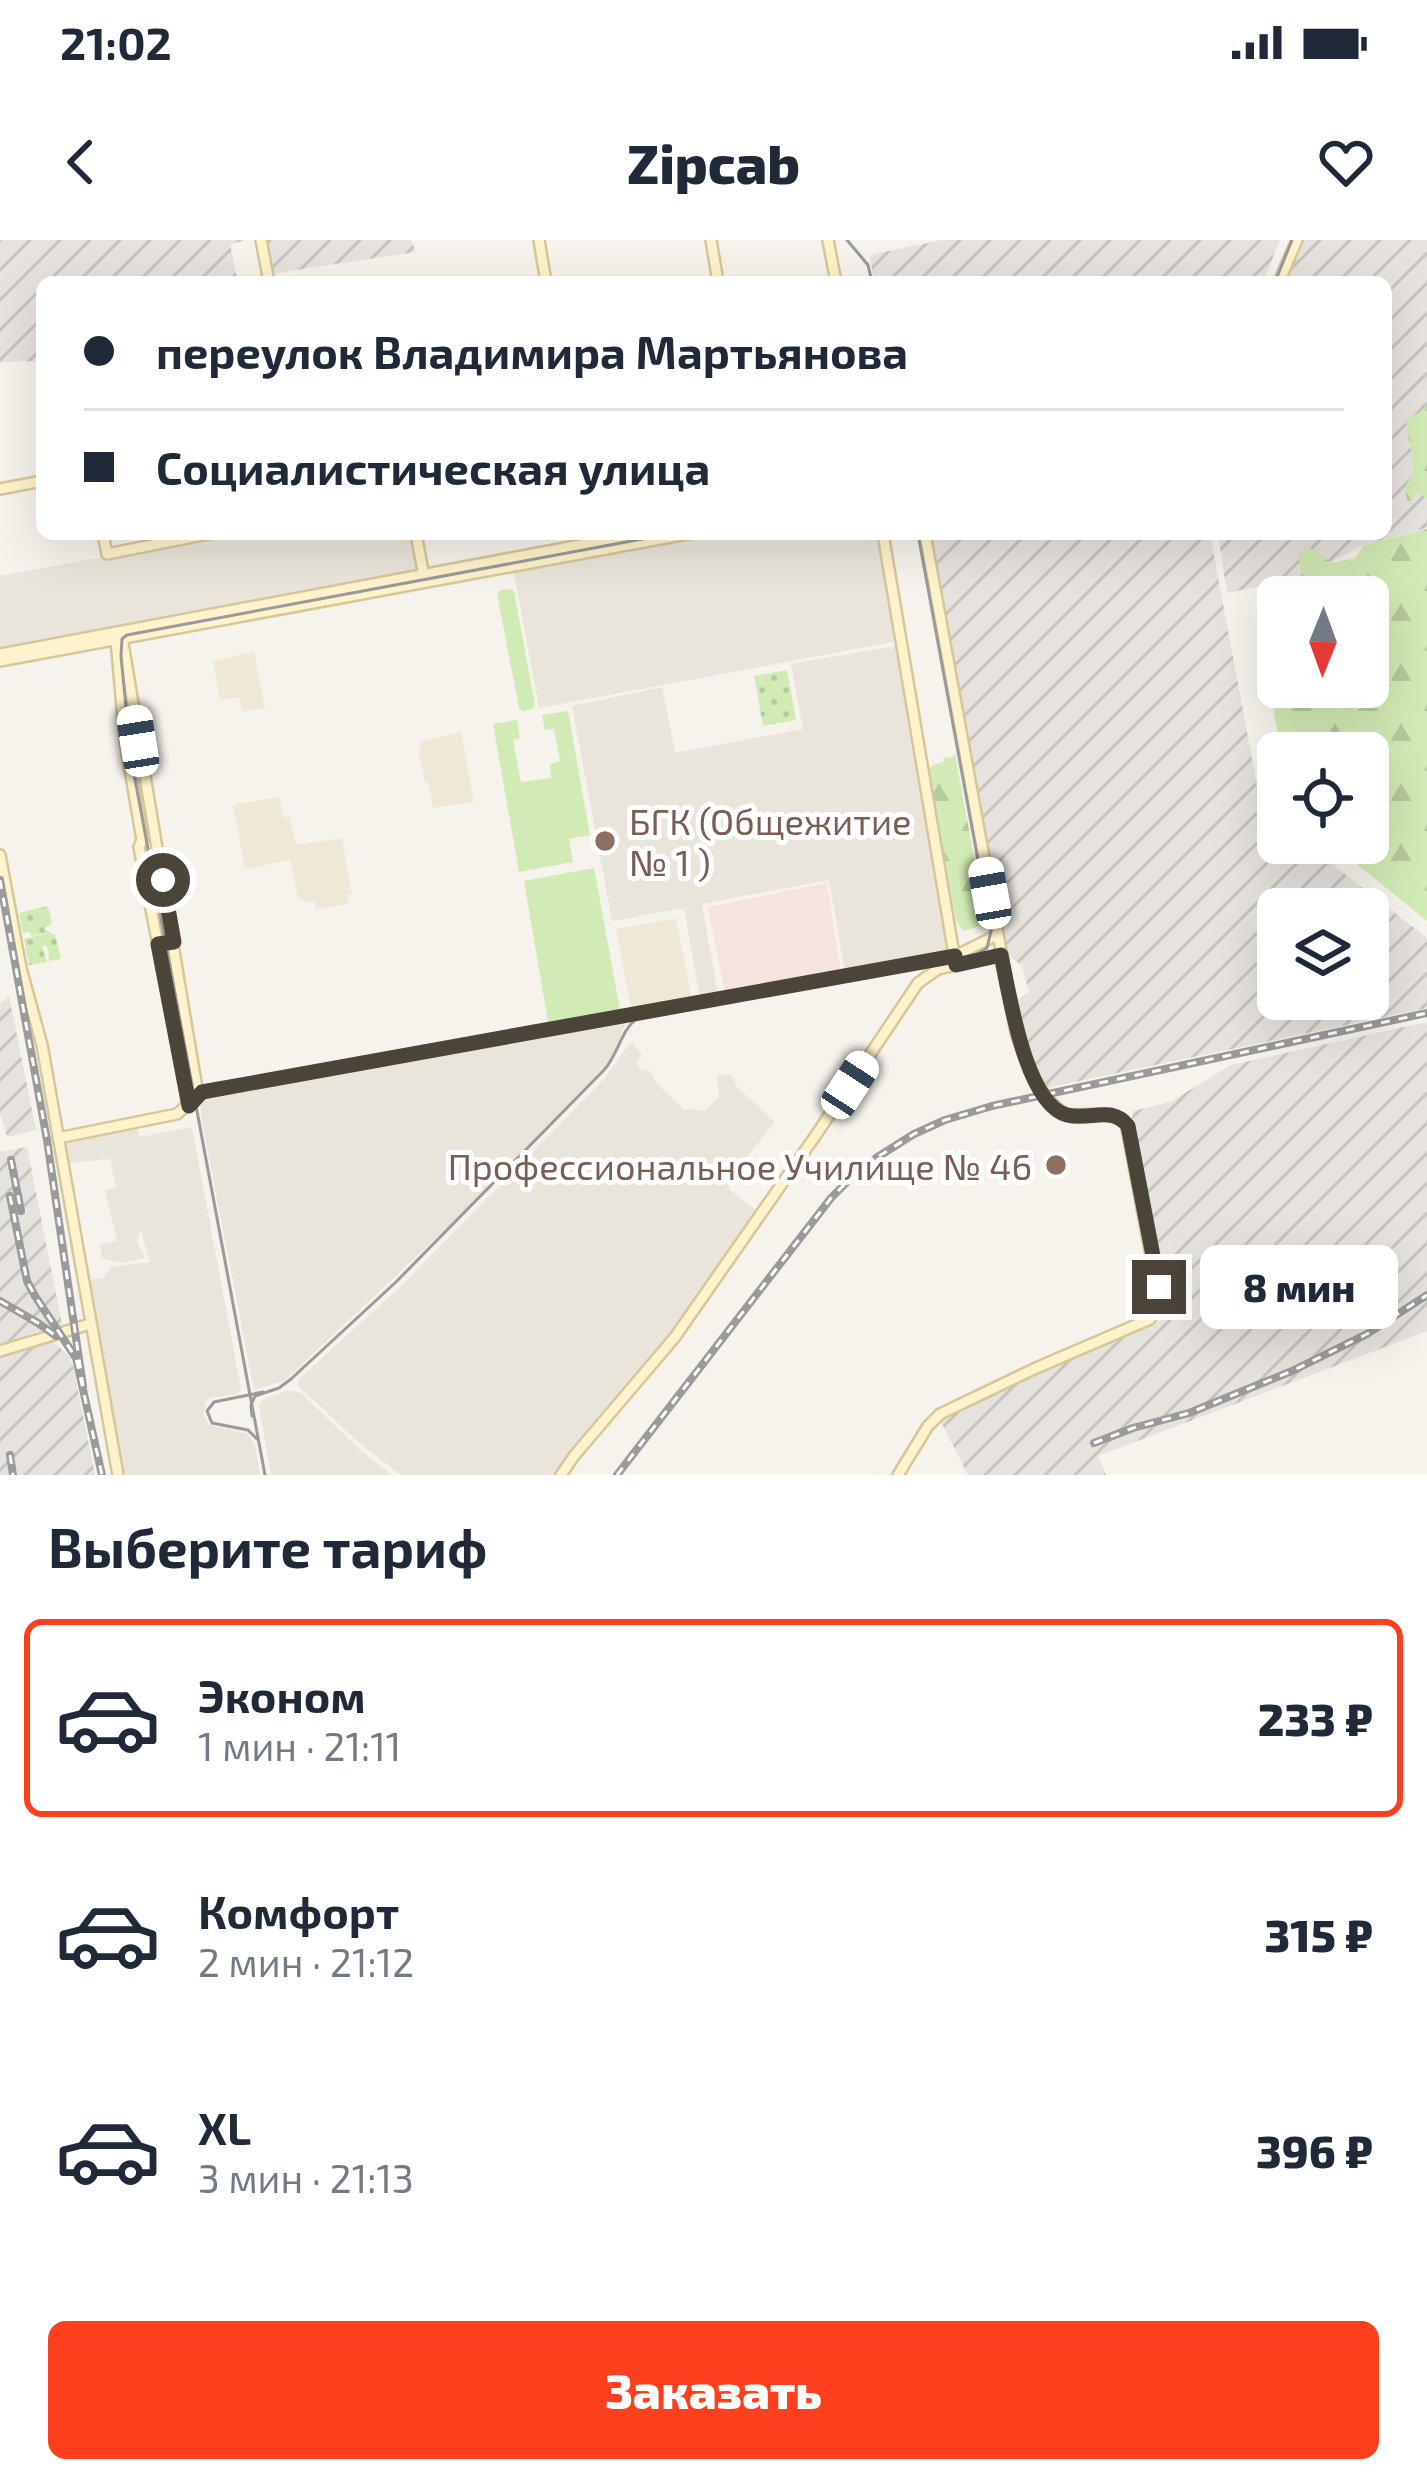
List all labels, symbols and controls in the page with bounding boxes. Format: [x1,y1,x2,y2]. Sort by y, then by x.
text: 21:02 [60,15,172,69]
icon: back [48,129,114,195]
icon: heart [1313,129,1379,195]
text: Zipcab [627,130,800,195]
text: переулок Владимира Мартьянова [156,324,908,378]
text: Социалистическая улица [156,440,710,494]
north arrow [1257,576,1389,708]
map controls [1257,576,1389,1020]
car [115,703,161,779]
button: locate [1257,732,1389,864]
place label: БГК (Общежитие № 1 ) [629,799,911,883]
marker: БГК (Общежитие № 1 ) [592,828,618,854]
route start [136,853,190,907]
car [966,854,1014,932]
button: layers [1257,888,1389,1020]
car [815,1045,885,1125]
place label: Профессиональное Училище № 46 [448,1144,1032,1187]
marker: Профессиональное Училище № 46 [1043,1152,1069,1178]
callout: 8 мин [1201,1245,1399,1329]
route end [1132,1260,1186,1314]
text: 8 мин [1243,1263,1355,1310]
text: Выберите тариф [48,1514,487,1579]
icon: car [54,1664,162,1772]
text: Эконом [198,1668,366,1722]
text: 233 ₽ [1258,1691,1373,1745]
text: 1 мин · 21:11 [198,1722,401,1769]
icon: car [54,1880,162,1988]
text: Комфорт [198,1884,399,1938]
text: 315 ₽ [1265,1907,1373,1961]
text: 2 мин · 21:12 [198,1938,414,1985]
icon: car [54,2096,162,2204]
text: XL [198,2100,251,2154]
text: 396 ₽ [1256,2123,1373,2177]
text: 3 мин · 21:13 [198,2154,414,2201]
button: Заказать [48,2321,1379,2459]

